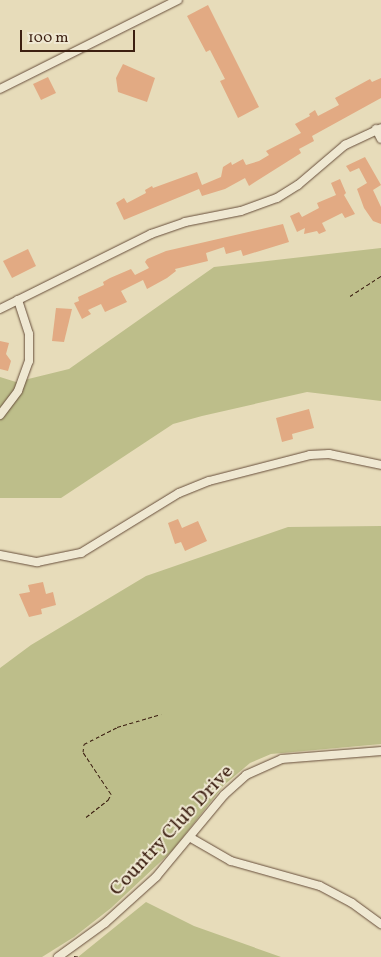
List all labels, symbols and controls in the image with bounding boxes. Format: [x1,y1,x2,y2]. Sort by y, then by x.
scale bar [22,20,138,52]
text: 100 m [28,28,68,49]
street label: Country Club Drive [105,760,239,902]

